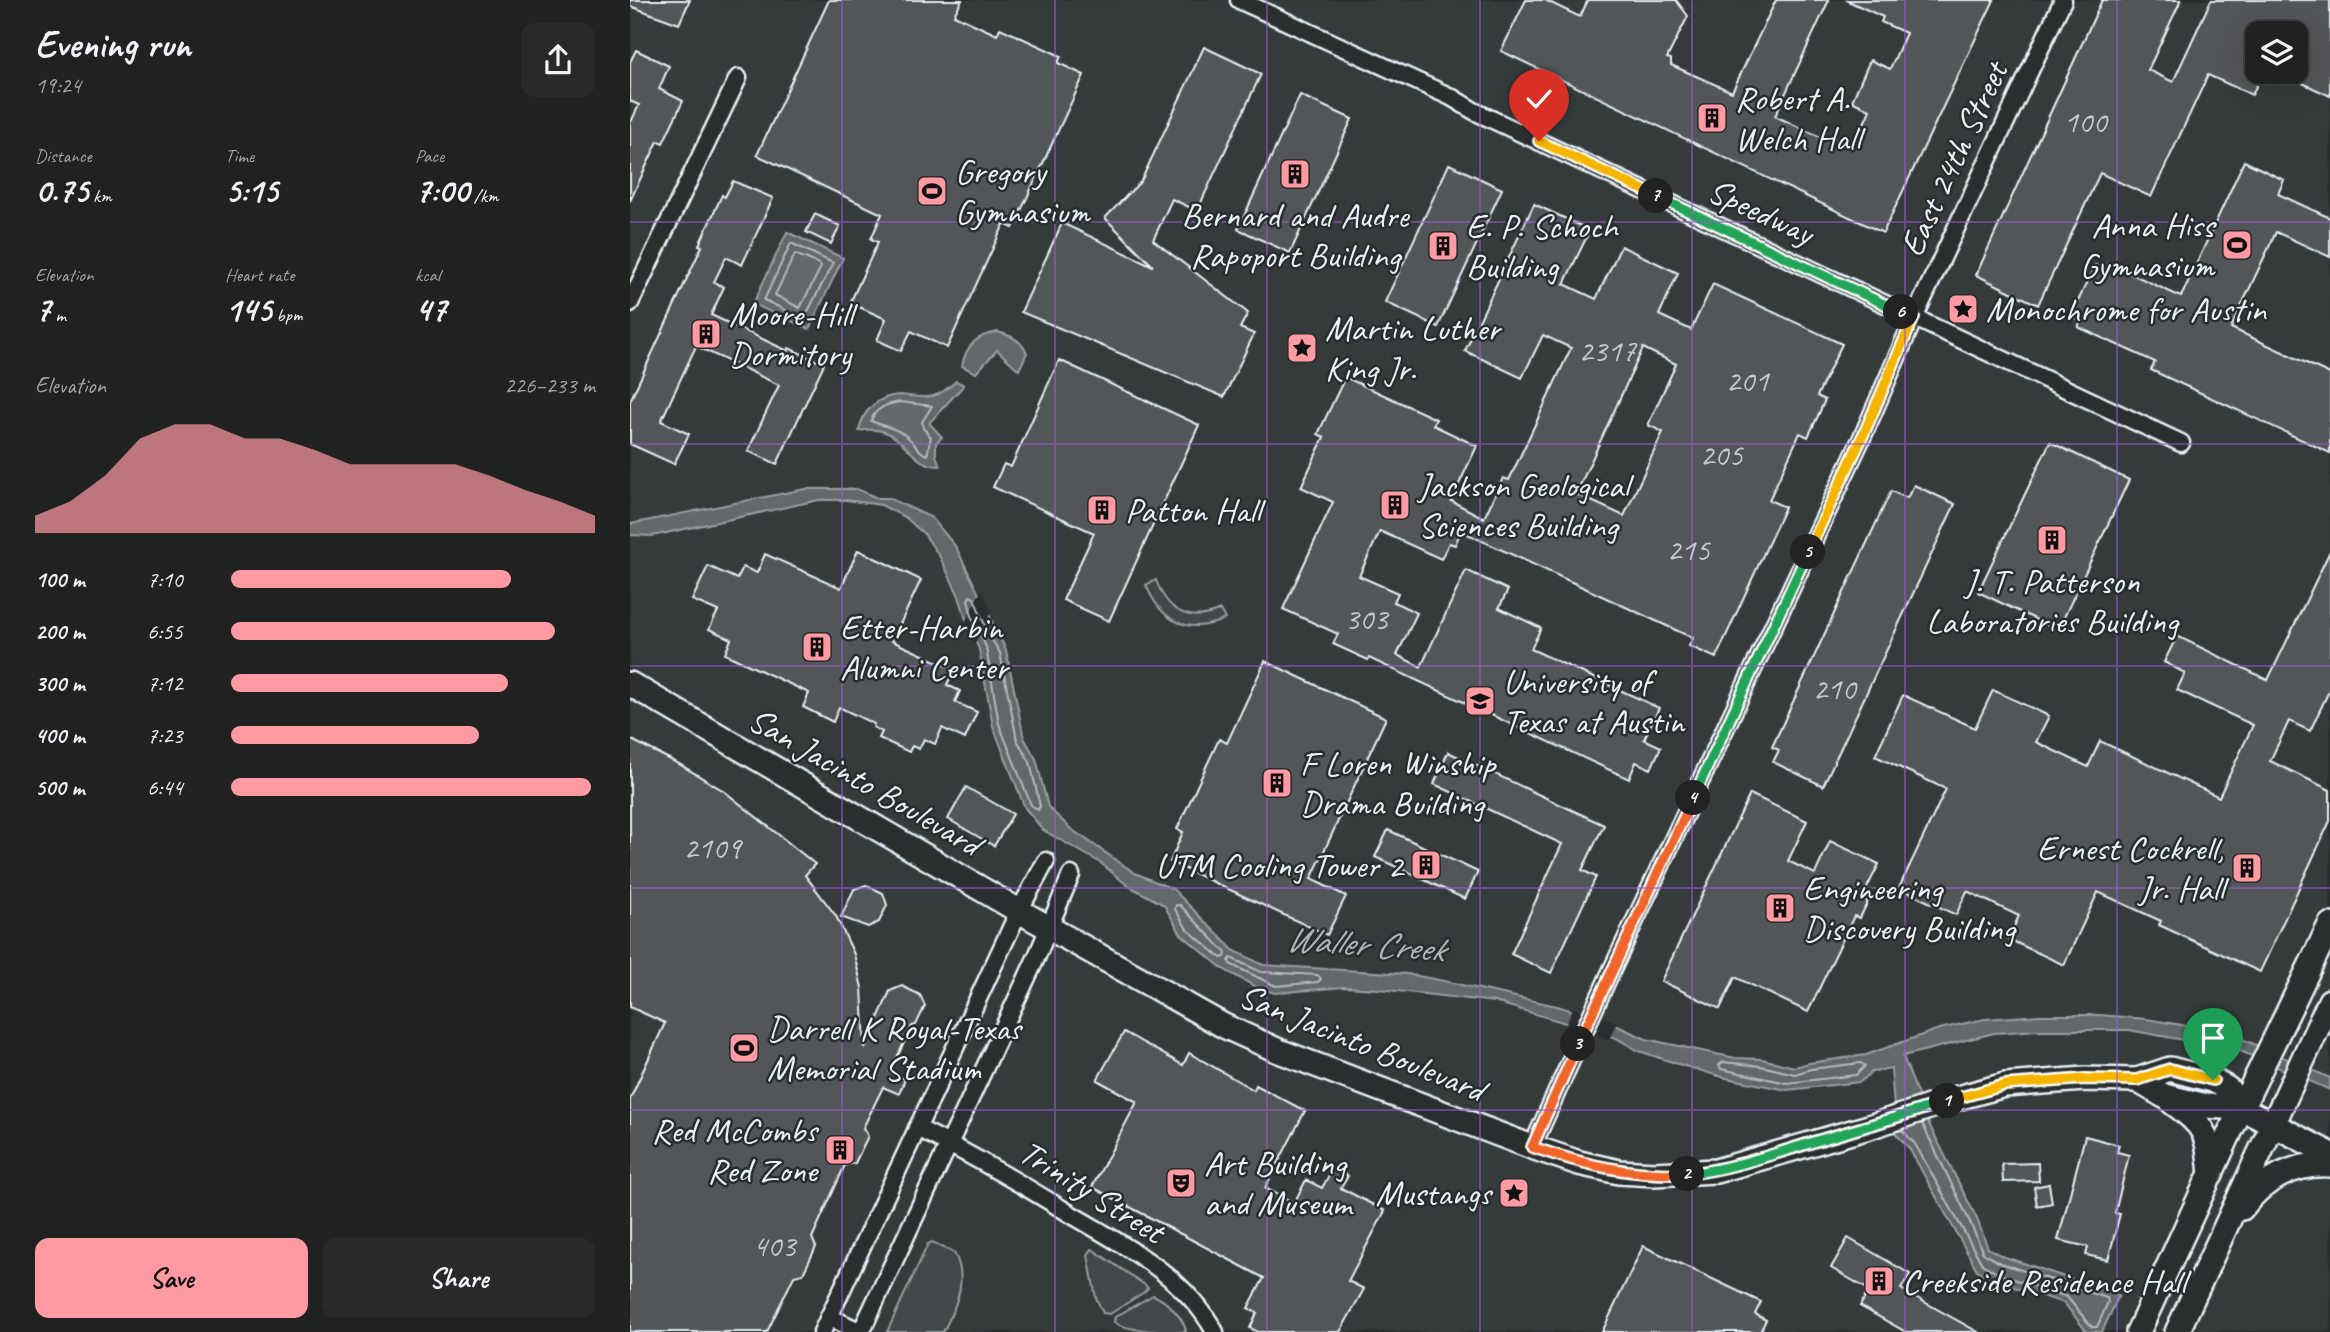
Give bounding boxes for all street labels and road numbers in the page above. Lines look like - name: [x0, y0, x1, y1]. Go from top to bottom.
- street label: East 24th Street: [1889, 52, 2019, 263]
- street label: Speedway: [1701, 168, 1823, 257]
- street label: San Jacinto Boulevard: [741, 697, 993, 869]
- street label: San Jacinto Boulevard: [1233, 973, 1496, 1114]
- street label: Trinity Street: [1011, 1129, 1175, 1255]

